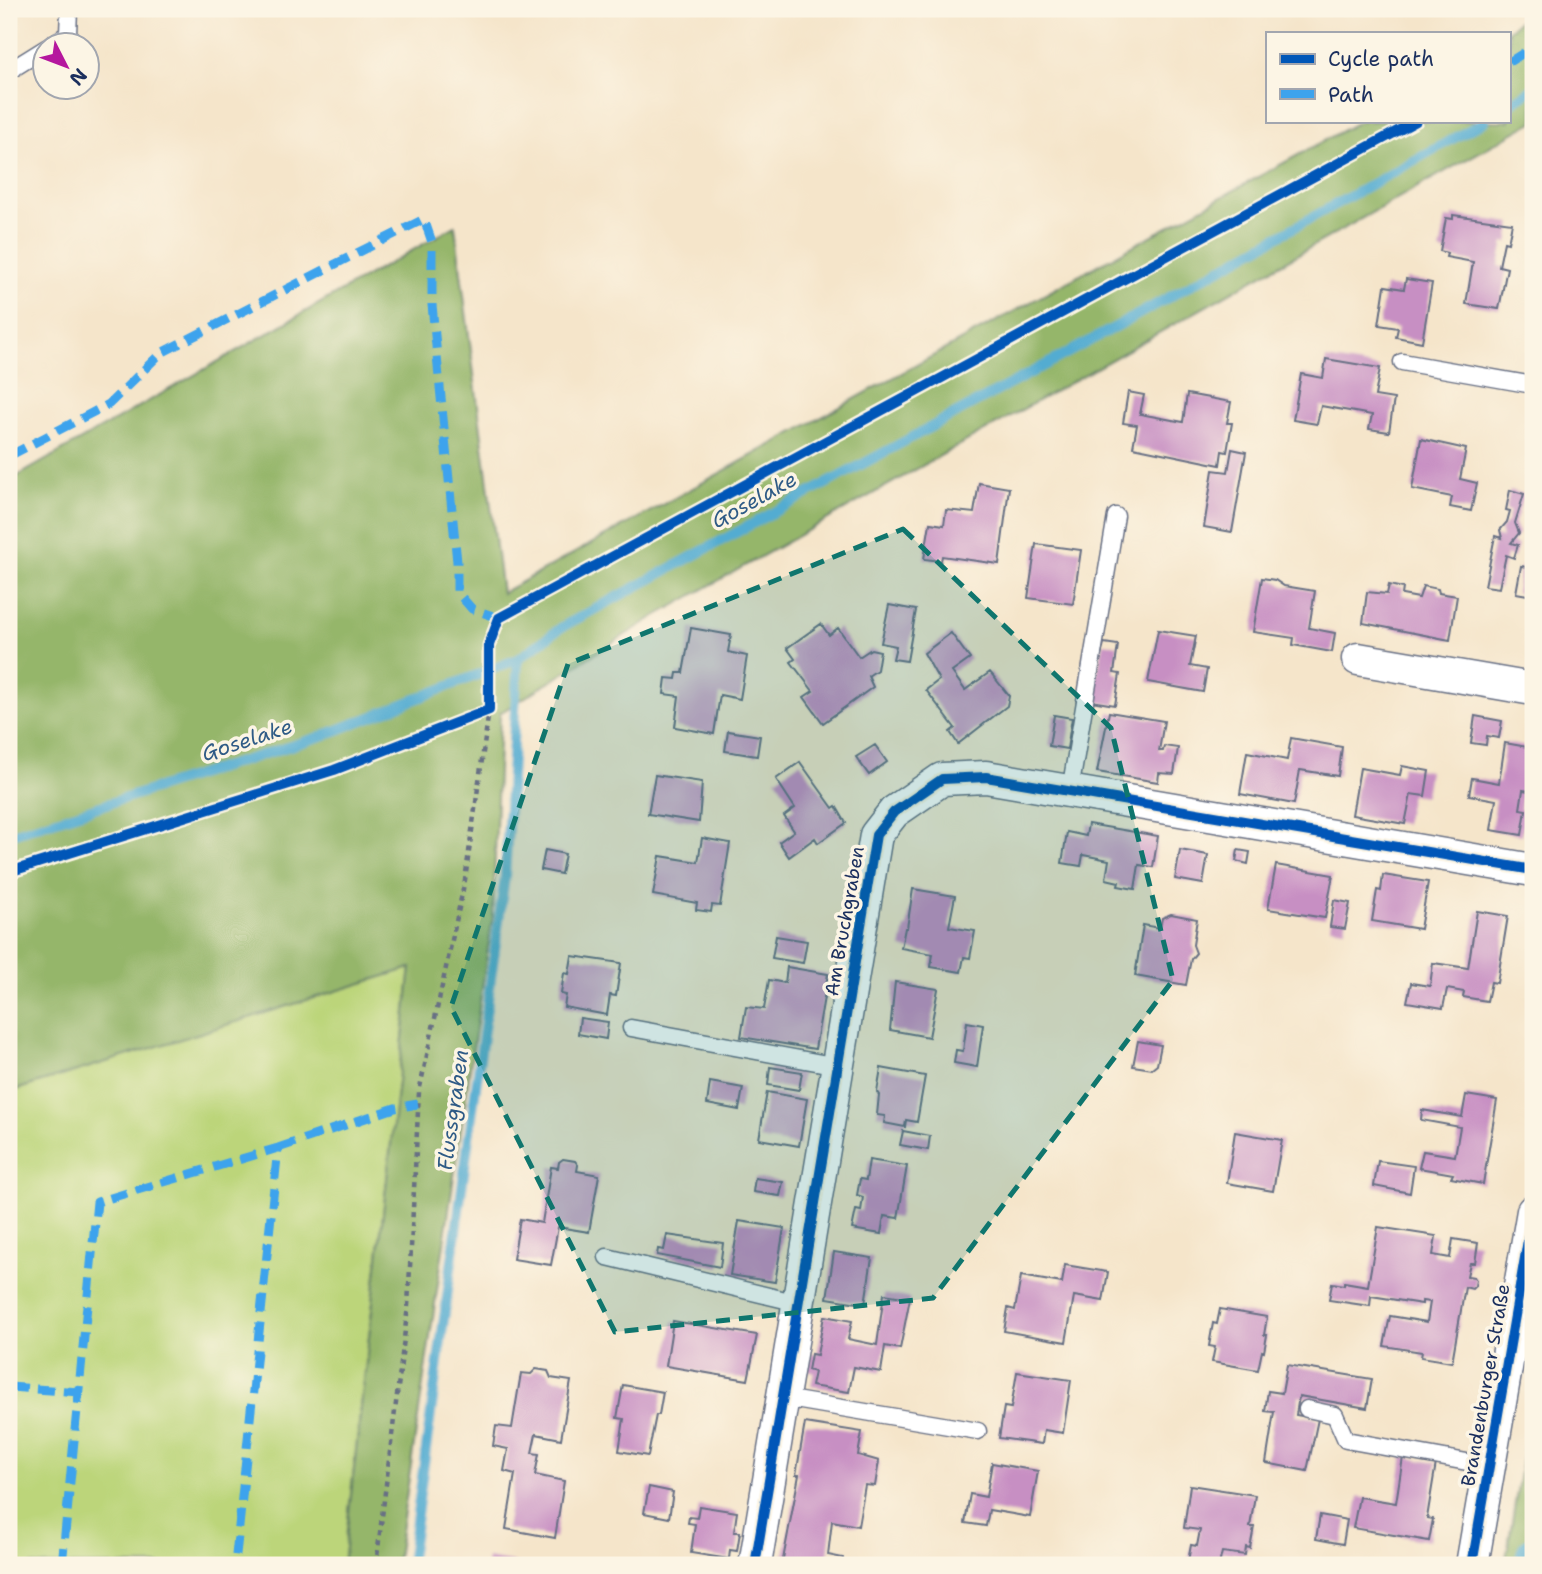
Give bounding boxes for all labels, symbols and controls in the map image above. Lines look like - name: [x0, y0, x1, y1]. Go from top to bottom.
- north arrow: [32, 32, 102, 102]
- legend: [1266, 32, 1510, 122]
- text: Cycle path: [1328, 45, 1434, 73]
- text: N: [64, 63, 93, 91]
- text: Path: [1328, 81, 1374, 109]
- water label: Goselake: [706, 465, 802, 535]
- water label: Goselake: [198, 712, 296, 768]
- street label: Am Bruchgraben: [819, 844, 870, 998]
- water label: Flussgraben: [431, 1048, 475, 1172]
- street label: Brandenburger Straße: [1455, 1282, 1516, 1488]

